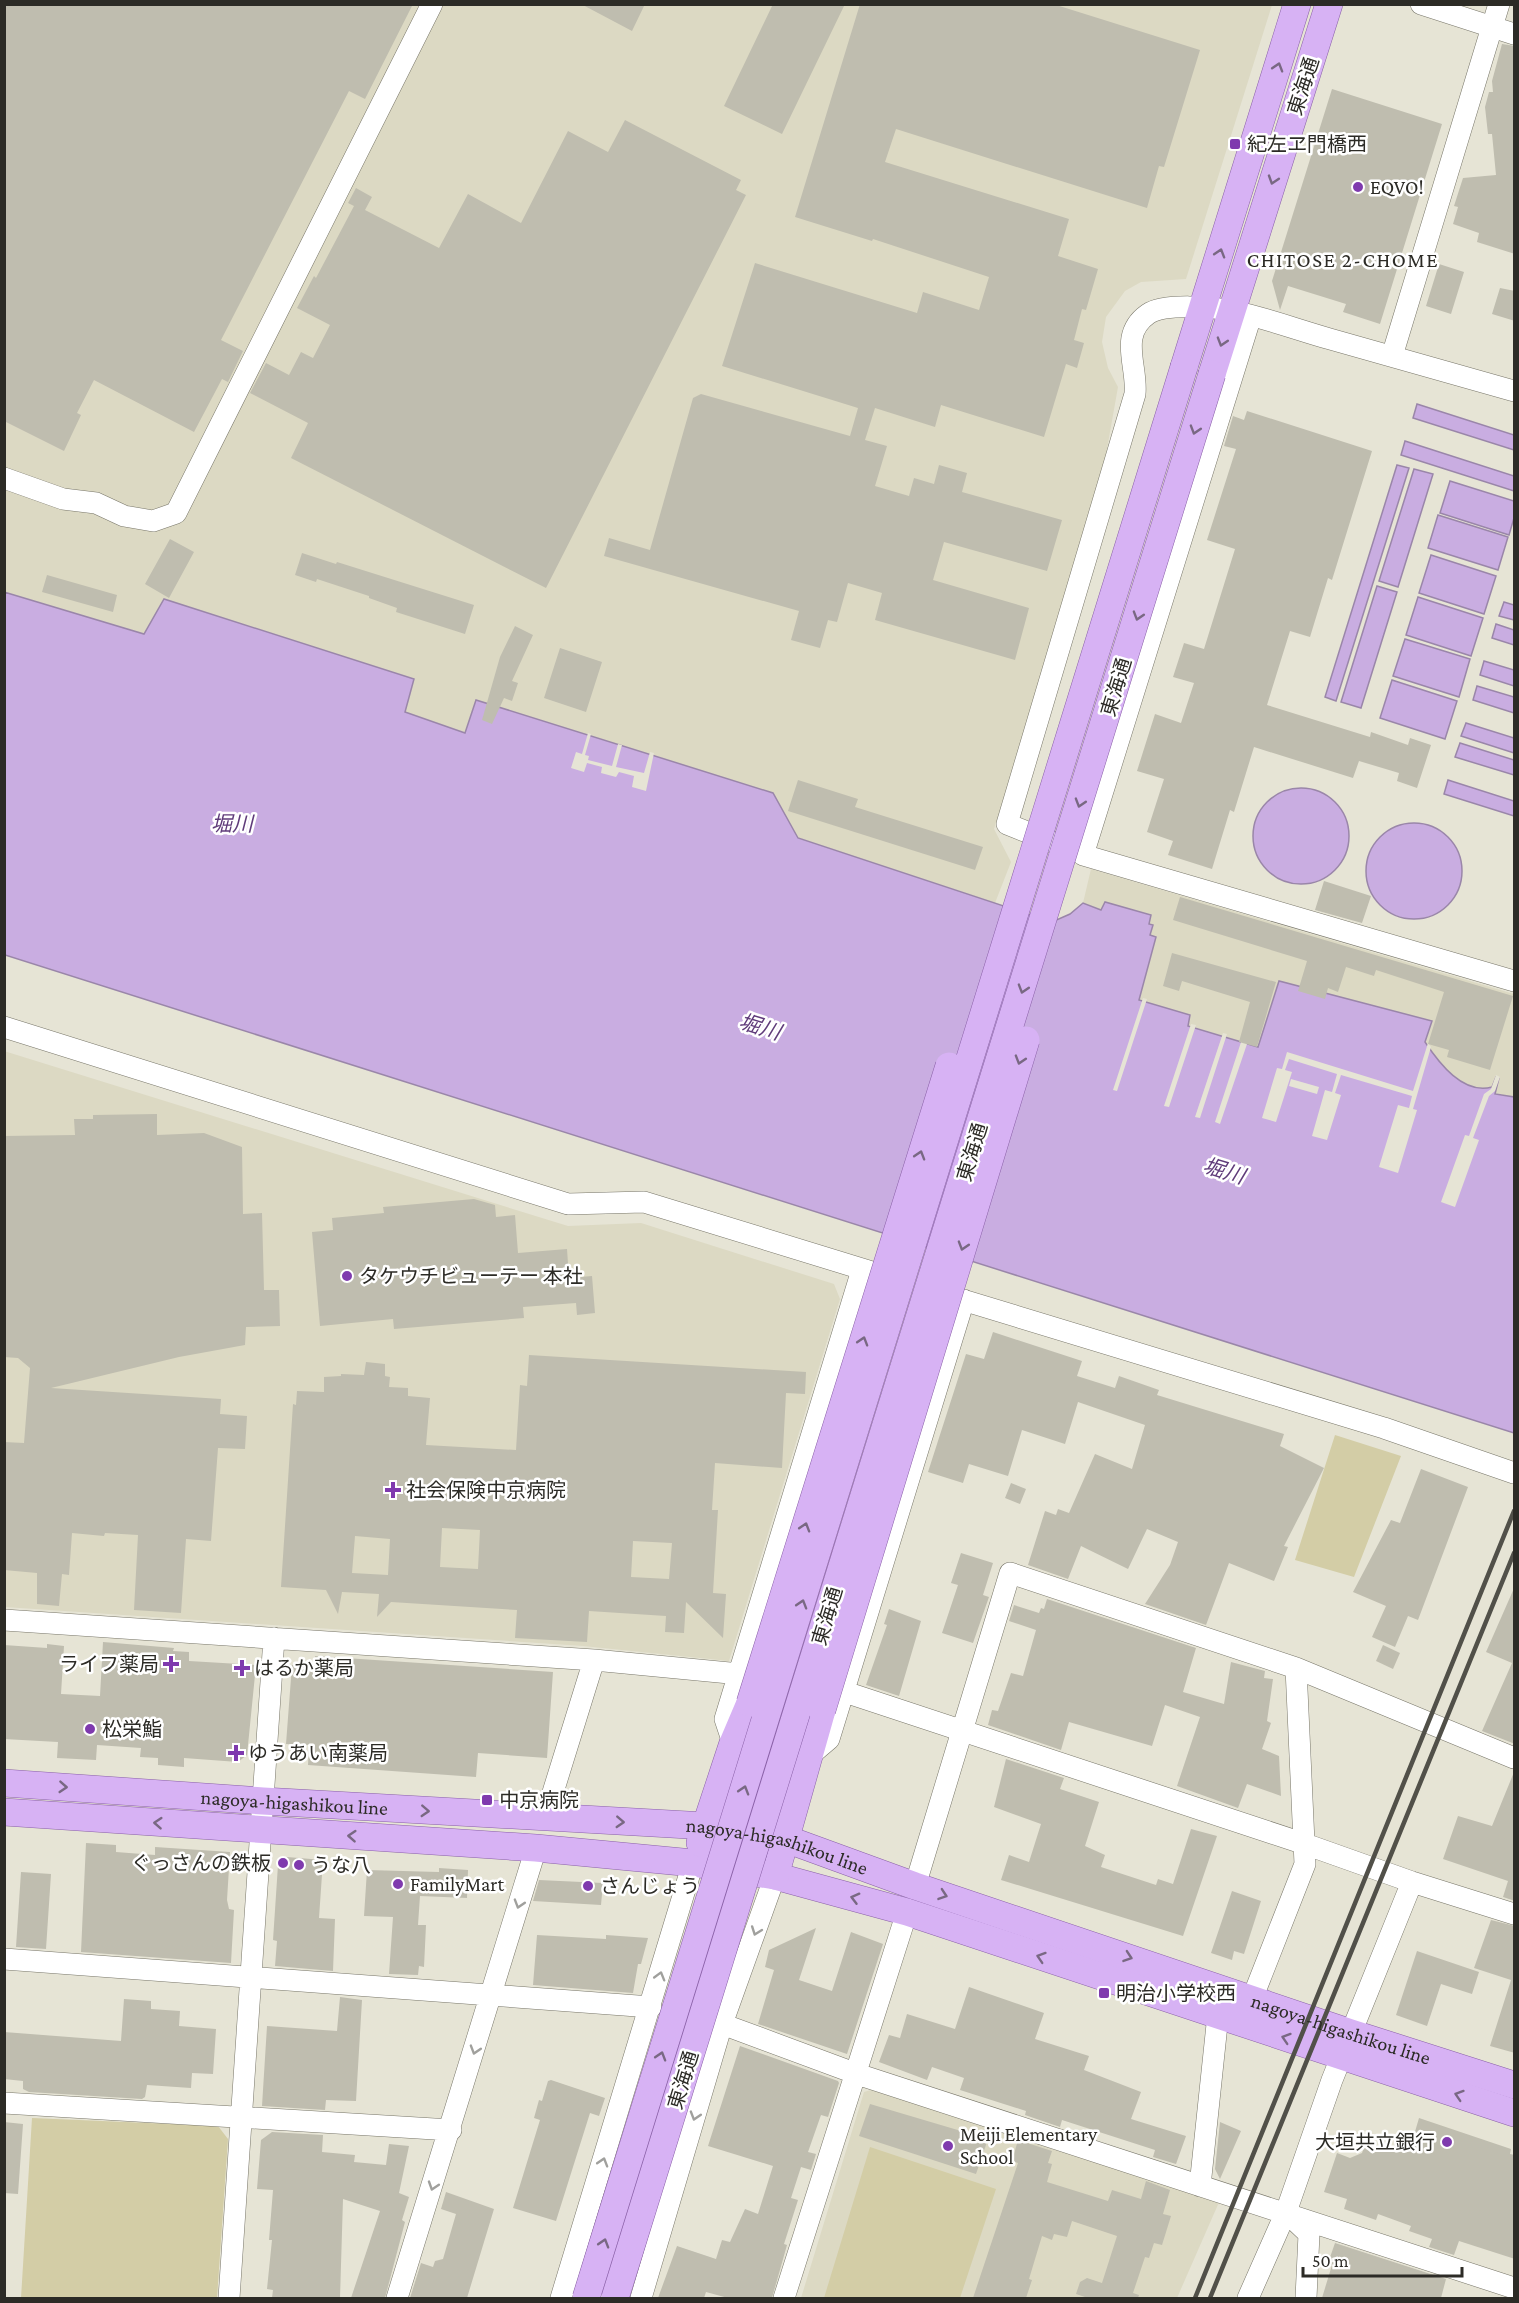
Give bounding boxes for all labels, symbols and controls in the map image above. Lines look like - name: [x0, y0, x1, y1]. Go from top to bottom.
- street label: 東海通: [1283, 54, 1323, 118]
- one-way arrow: [1271, 62, 1283, 73]
- place label: 紀左ヱ門橋西: [1247, 133, 1367, 155]
- marker: 紀左ヱ門橋西: [1228, 137, 1242, 151]
- one-way arrow: [1268, 174, 1280, 185]
- place label: EQVO!: [1370, 176, 1424, 198]
- marker: EQVO!: [1351, 180, 1365, 194]
- one-way arrow: [1213, 248, 1225, 259]
- district label: CHITOSE 2-CHOME: [1247, 248, 1439, 272]
- one-way arrow: [1217, 336, 1229, 347]
- one-way arrow: [1190, 424, 1202, 435]
- one-way arrow: [1132, 610, 1145, 621]
- street label: 東海通: [1097, 655, 1135, 719]
- one-way arrow: [1075, 797, 1087, 808]
- water label: 堀川: [211, 812, 255, 836]
- one-way arrow: [1017, 983, 1030, 994]
- water label: 堀川: [736, 1009, 786, 1045]
- one-way arrow: [1015, 1054, 1027, 1065]
- street label: 東海通: [953, 1120, 991, 1184]
- one-way arrow: [913, 1150, 926, 1161]
- water label: 堀川: [1200, 1153, 1250, 1189]
- one-way arrow: [958, 1240, 970, 1251]
- place label: タケウチビューテー 本社: [359, 1265, 583, 1287]
- marker: タケウチビューテー 本社: [340, 1269, 354, 1283]
- one-way arrow: [855, 1336, 868, 1347]
- place label: 社会保険中京病院: [406, 1479, 566, 1501]
- marker: 社会保険中京病院: [384, 1481, 402, 1499]
- one-way arrow: [798, 1522, 810, 1533]
- street label: 東海通: [808, 1584, 846, 1648]
- one-way arrow: [794, 1599, 807, 1610]
- place label: ライフ薬局: [59, 1653, 159, 1675]
- marker: ライフ薬局: [164, 1657, 178, 1671]
- place label: はるか薬局: [254, 1657, 354, 1679]
- marker: はるか薬局: [235, 1661, 249, 1675]
- place label: 松栄鮨: [102, 1718, 162, 1740]
- marker: 松栄鮨: [83, 1722, 97, 1736]
- place label: ゆうあい南薬局: [248, 1742, 388, 1764]
- marker: ゆうあい南薬局: [229, 1746, 243, 1760]
- one-way arrow: [58, 1780, 67, 1793]
- one-way arrow: [737, 1785, 749, 1796]
- street label: nagoya-higashikou line: [200, 1786, 389, 1819]
- place label: 中京病院: [499, 1789, 579, 1811]
- marker: 中京病院: [480, 1793, 494, 1807]
- one-way arrow: [421, 1804, 430, 1817]
- street label: nagoya-higashikou line: [685, 1814, 871, 1879]
- one-way arrow: [615, 1815, 624, 1828]
- one-way arrow: [153, 1817, 162, 1830]
- one-way arrow: [348, 1830, 357, 1843]
- place label: ぐっさんの鉄板: [131, 1852, 271, 1874]
- place label: うな八: [311, 1854, 371, 1876]
- marker: ぐっさんの鉄板: [276, 1856, 290, 1870]
- marker: うな八: [292, 1858, 306, 1872]
- place label: FamilyMart: [410, 1873, 504, 1896]
- place label: さんじょう: [600, 1875, 700, 1897]
- marker: FamilyMart: [391, 1877, 405, 1891]
- marker: さんじょう: [581, 1879, 595, 1893]
- one-way arrow: [937, 1888, 948, 1900]
- one-way arrow: [850, 1893, 861, 1905]
- one-way arrow: [514, 1898, 526, 1909]
- one-way arrow: [750, 1925, 763, 1936]
- one-way arrow: [1122, 1950, 1132, 1963]
- one-way arrow: [1036, 1952, 1047, 1964]
- one-way arrow: [653, 1971, 665, 1982]
- place label: 明治小学校西: [1116, 1982, 1236, 2004]
- marker: 明治小学校西: [1097, 1986, 1111, 2000]
- street label: nagoya-higashikou line: [1248, 1989, 1434, 2069]
- one-way arrow: [1281, 2033, 1292, 2045]
- one-way arrow: [470, 2044, 482, 2055]
- street label: 東海通: [664, 2048, 702, 2112]
- one-way arrow: [654, 2051, 666, 2062]
- one-way arrow: [1454, 2090, 1465, 2102]
- one-way arrow: [690, 2110, 702, 2121]
- place label: Meiji Elementary School: [960, 2123, 1098, 2168]
- place label: 大垣共立銀行: [1315, 2131, 1435, 2153]
- marker: 大垣共立銀行: [1440, 2135, 1454, 2149]
- marker: Meiji Elementary School: [941, 2139, 955, 2153]
- one-way arrow: [596, 2157, 608, 2168]
- one-way arrow: [428, 2180, 440, 2191]
- one-way arrow: [596, 2238, 609, 2249]
- scale bar: [1303, 2240, 1462, 2278]
- text: 50 m: [1312, 2251, 1349, 2271]

